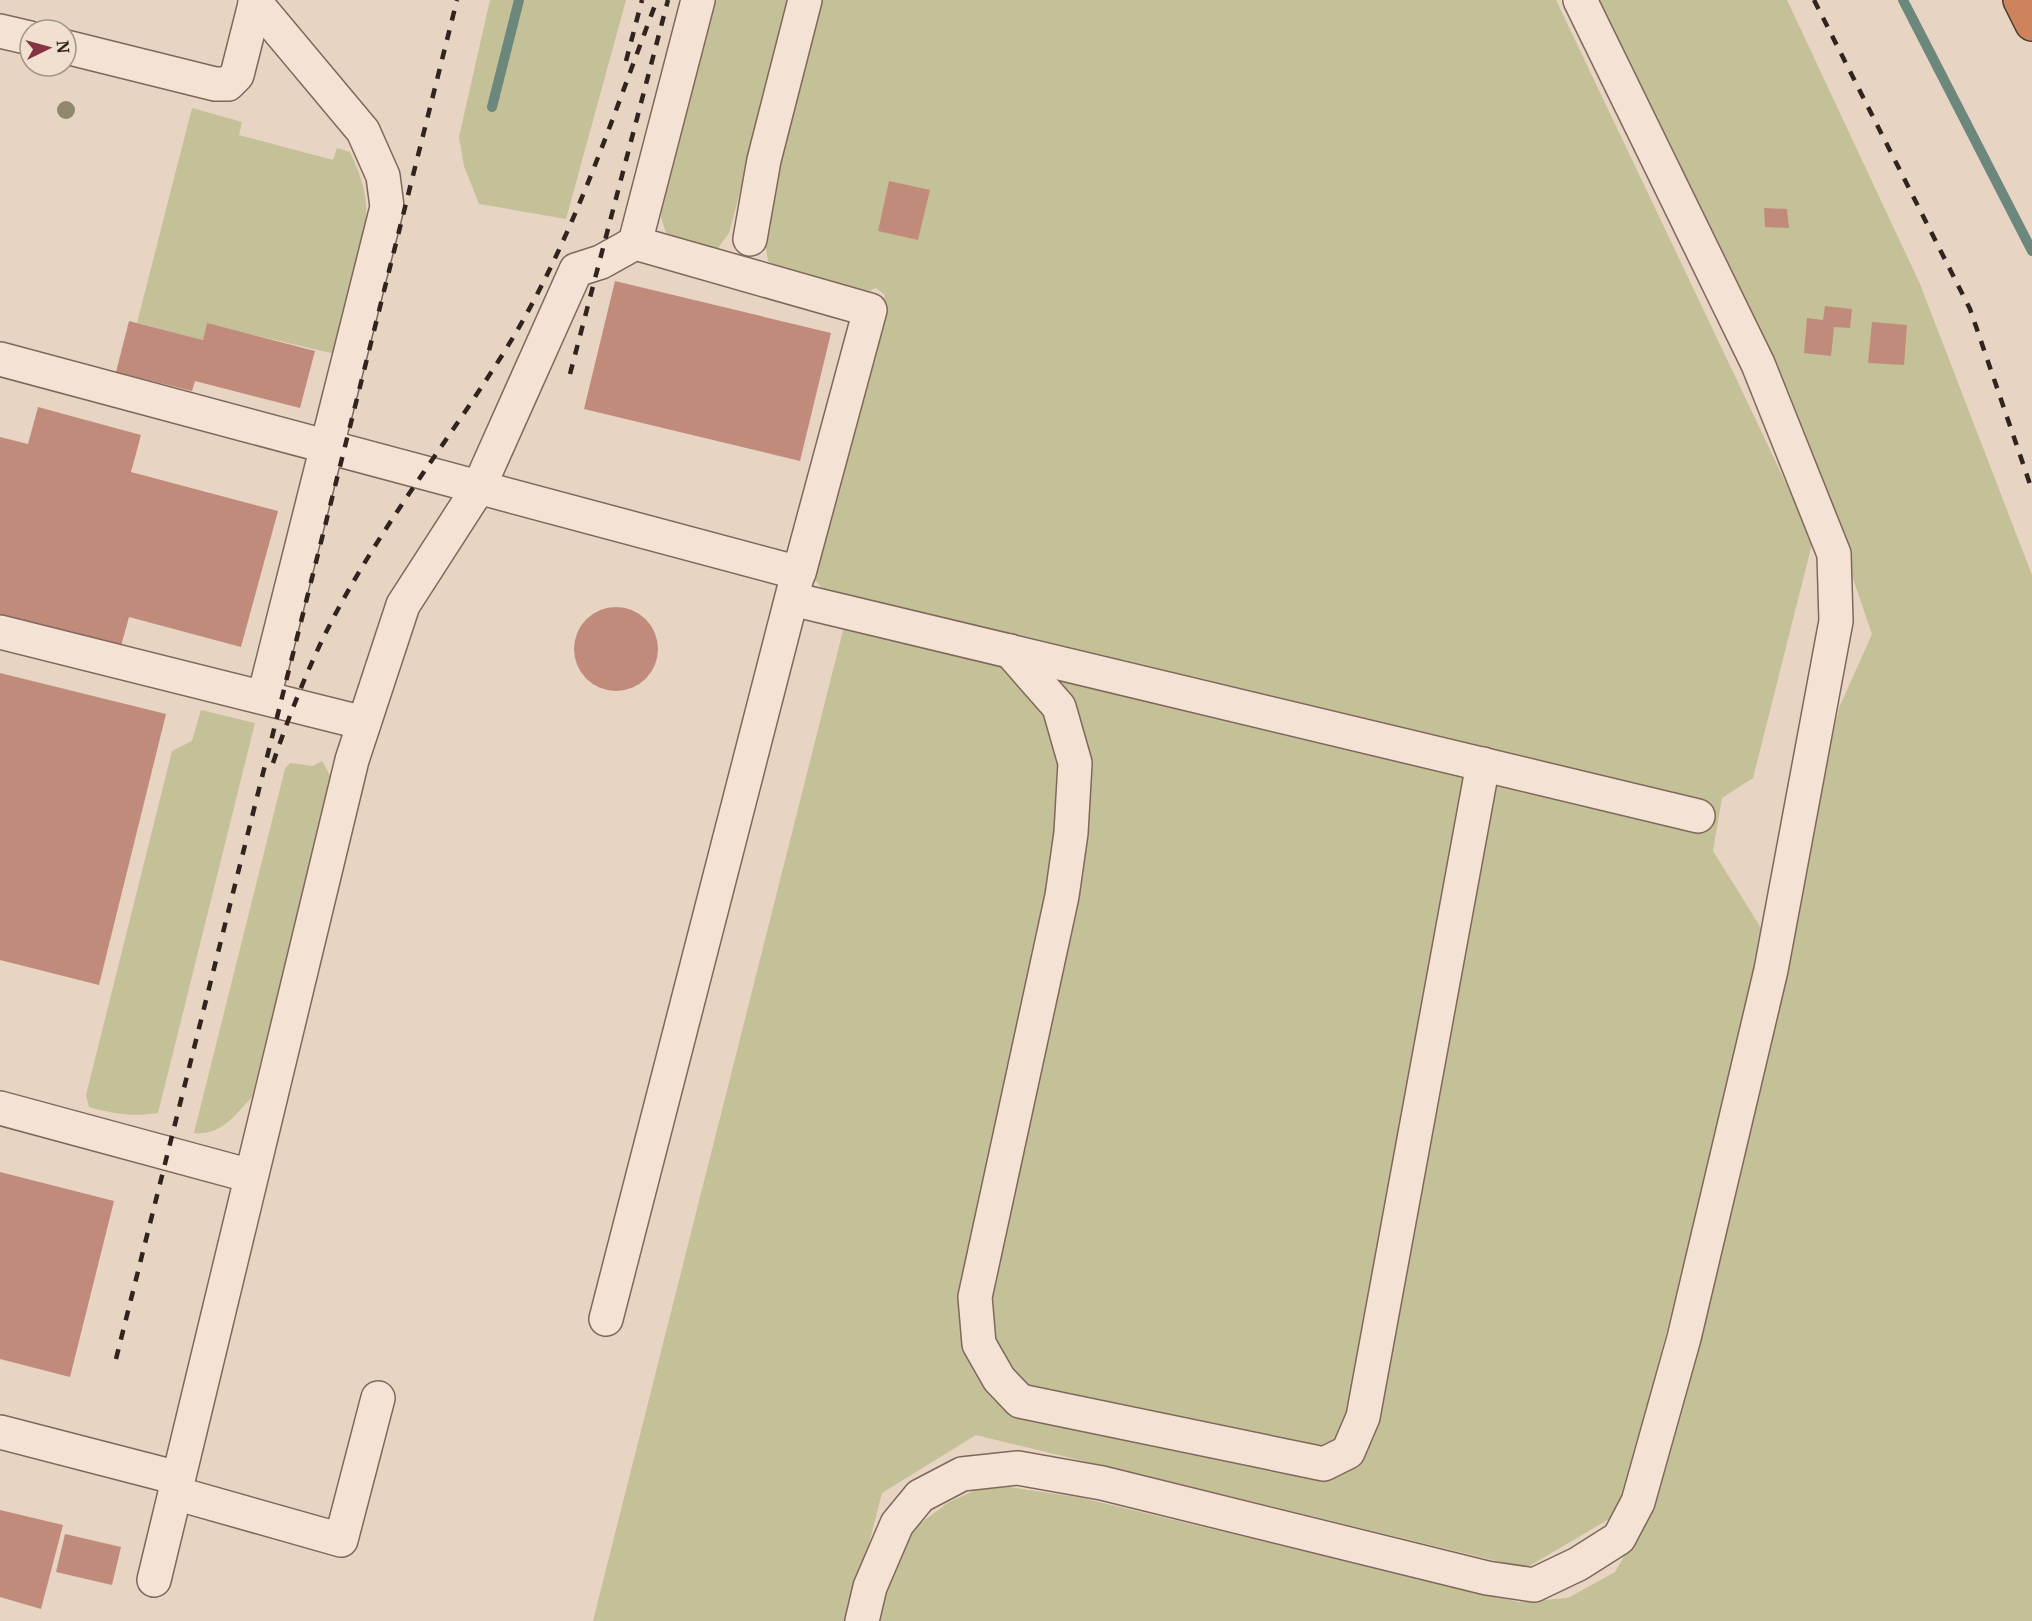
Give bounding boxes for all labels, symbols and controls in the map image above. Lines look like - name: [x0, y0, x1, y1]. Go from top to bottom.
- north arrow: [18, 18, 78, 78]
- text: N: [52, 40, 73, 54]

